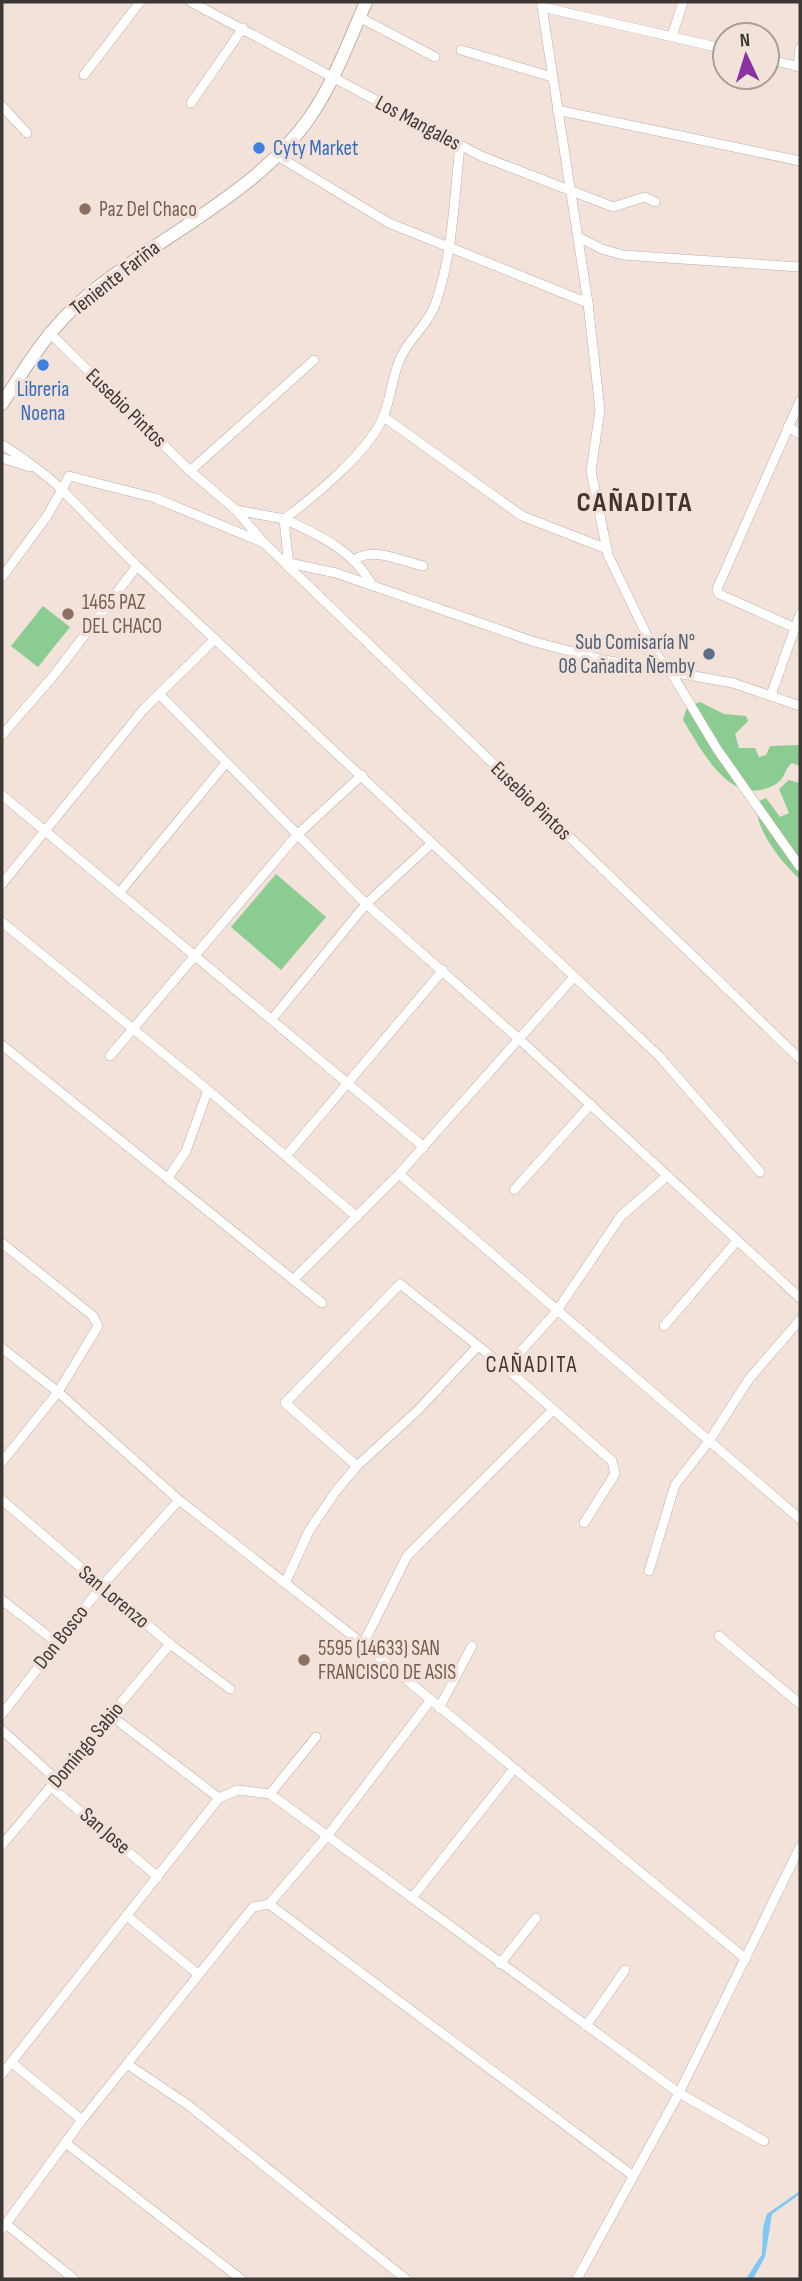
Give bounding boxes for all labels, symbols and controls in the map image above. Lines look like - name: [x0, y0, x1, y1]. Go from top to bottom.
- north arrow: [711, 21, 781, 91]
- text: N: [739, 29, 751, 52]
- street label: Los Mangales: [371, 90, 465, 156]
- place label: Cyty Market: [273, 136, 358, 161]
- marker: Cyty Market: [251, 140, 267, 156]
- place label: Paz Del Chaco: [99, 197, 197, 222]
- marker: Paz Del Chaco: [77, 201, 93, 217]
- street label: Teniente Fariña: [65, 235, 165, 321]
- marker: Libreria Noena: [35, 357, 51, 373]
- street label: Eusebio Pintos: [80, 363, 172, 453]
- place label: Libreria Noena: [17, 377, 69, 426]
- district label: CAÑADITA: [577, 486, 693, 519]
- place label: 1465 PAZ DEL CHACO: [82, 590, 162, 639]
- marker: 1465 PAZ DEL CHACO: [60, 606, 76, 622]
- place label: Sub Comisaría N° 08 Cañadita Ñemby: [558, 630, 695, 679]
- marker: Sub Comisaría N° 08 Cañadita Ñemby: [701, 646, 717, 662]
- street label: Eusebio Pintos: [485, 756, 577, 846]
- district label: CAÑADITA: [486, 1351, 578, 1379]
- street label: San Lorenzo: [74, 1560, 154, 1634]
- street label: Don Bosco: [28, 1600, 94, 1674]
- place label: 5595 (14633) SAN FRANCISCO DE ASIS: [318, 1636, 456, 1685]
- marker: 5595 (14633) SAN FRANCISCO DE ASIS: [296, 1652, 312, 1668]
- street label: Domingo Sabio: [43, 1697, 129, 1793]
- street label: San Jose: [75, 1802, 135, 1860]

